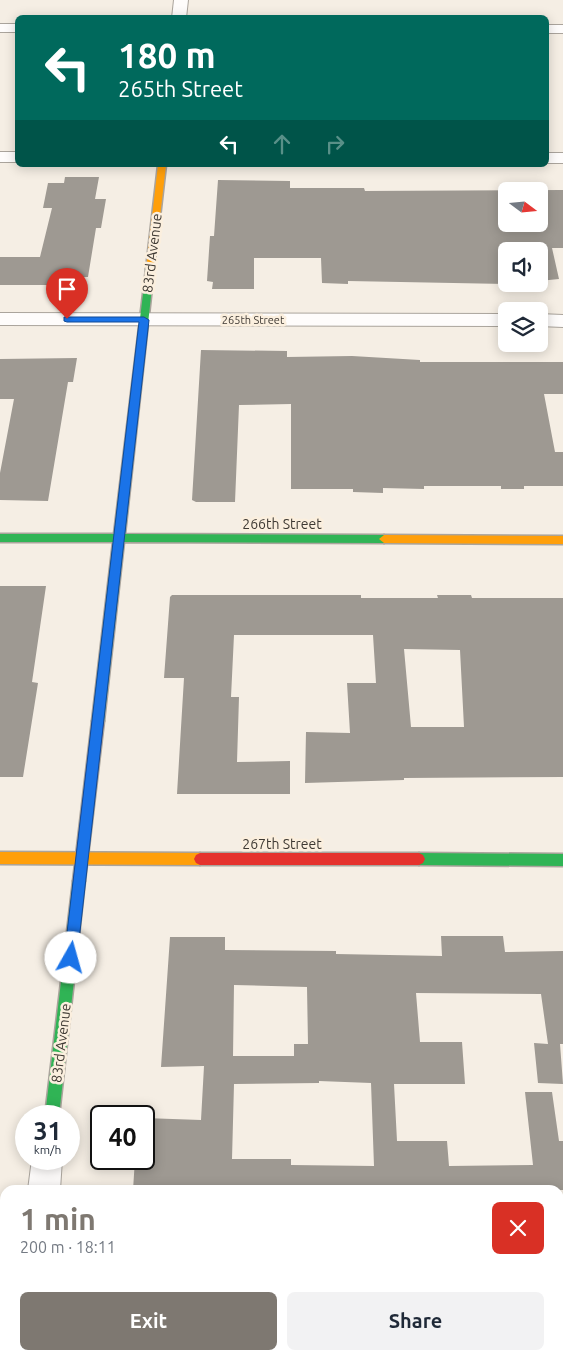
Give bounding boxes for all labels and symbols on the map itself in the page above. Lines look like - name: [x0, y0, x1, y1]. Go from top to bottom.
- north arrow: [498, 182, 548, 232]
- street label: 83rd Avenue: [139, 212, 165, 294]
- pin: [46, 268, 88, 319]
- street label: 265th Street: [222, 314, 285, 326]
- street label: 266th Street: [242, 516, 322, 532]
- street label: 267th Street: [242, 836, 322, 852]
- position arrow: [44, 931, 96, 983]
- street label: 83rd Avenue: [48, 1002, 74, 1084]
- speed limit sign: 40: [90, 1105, 155, 1170]

